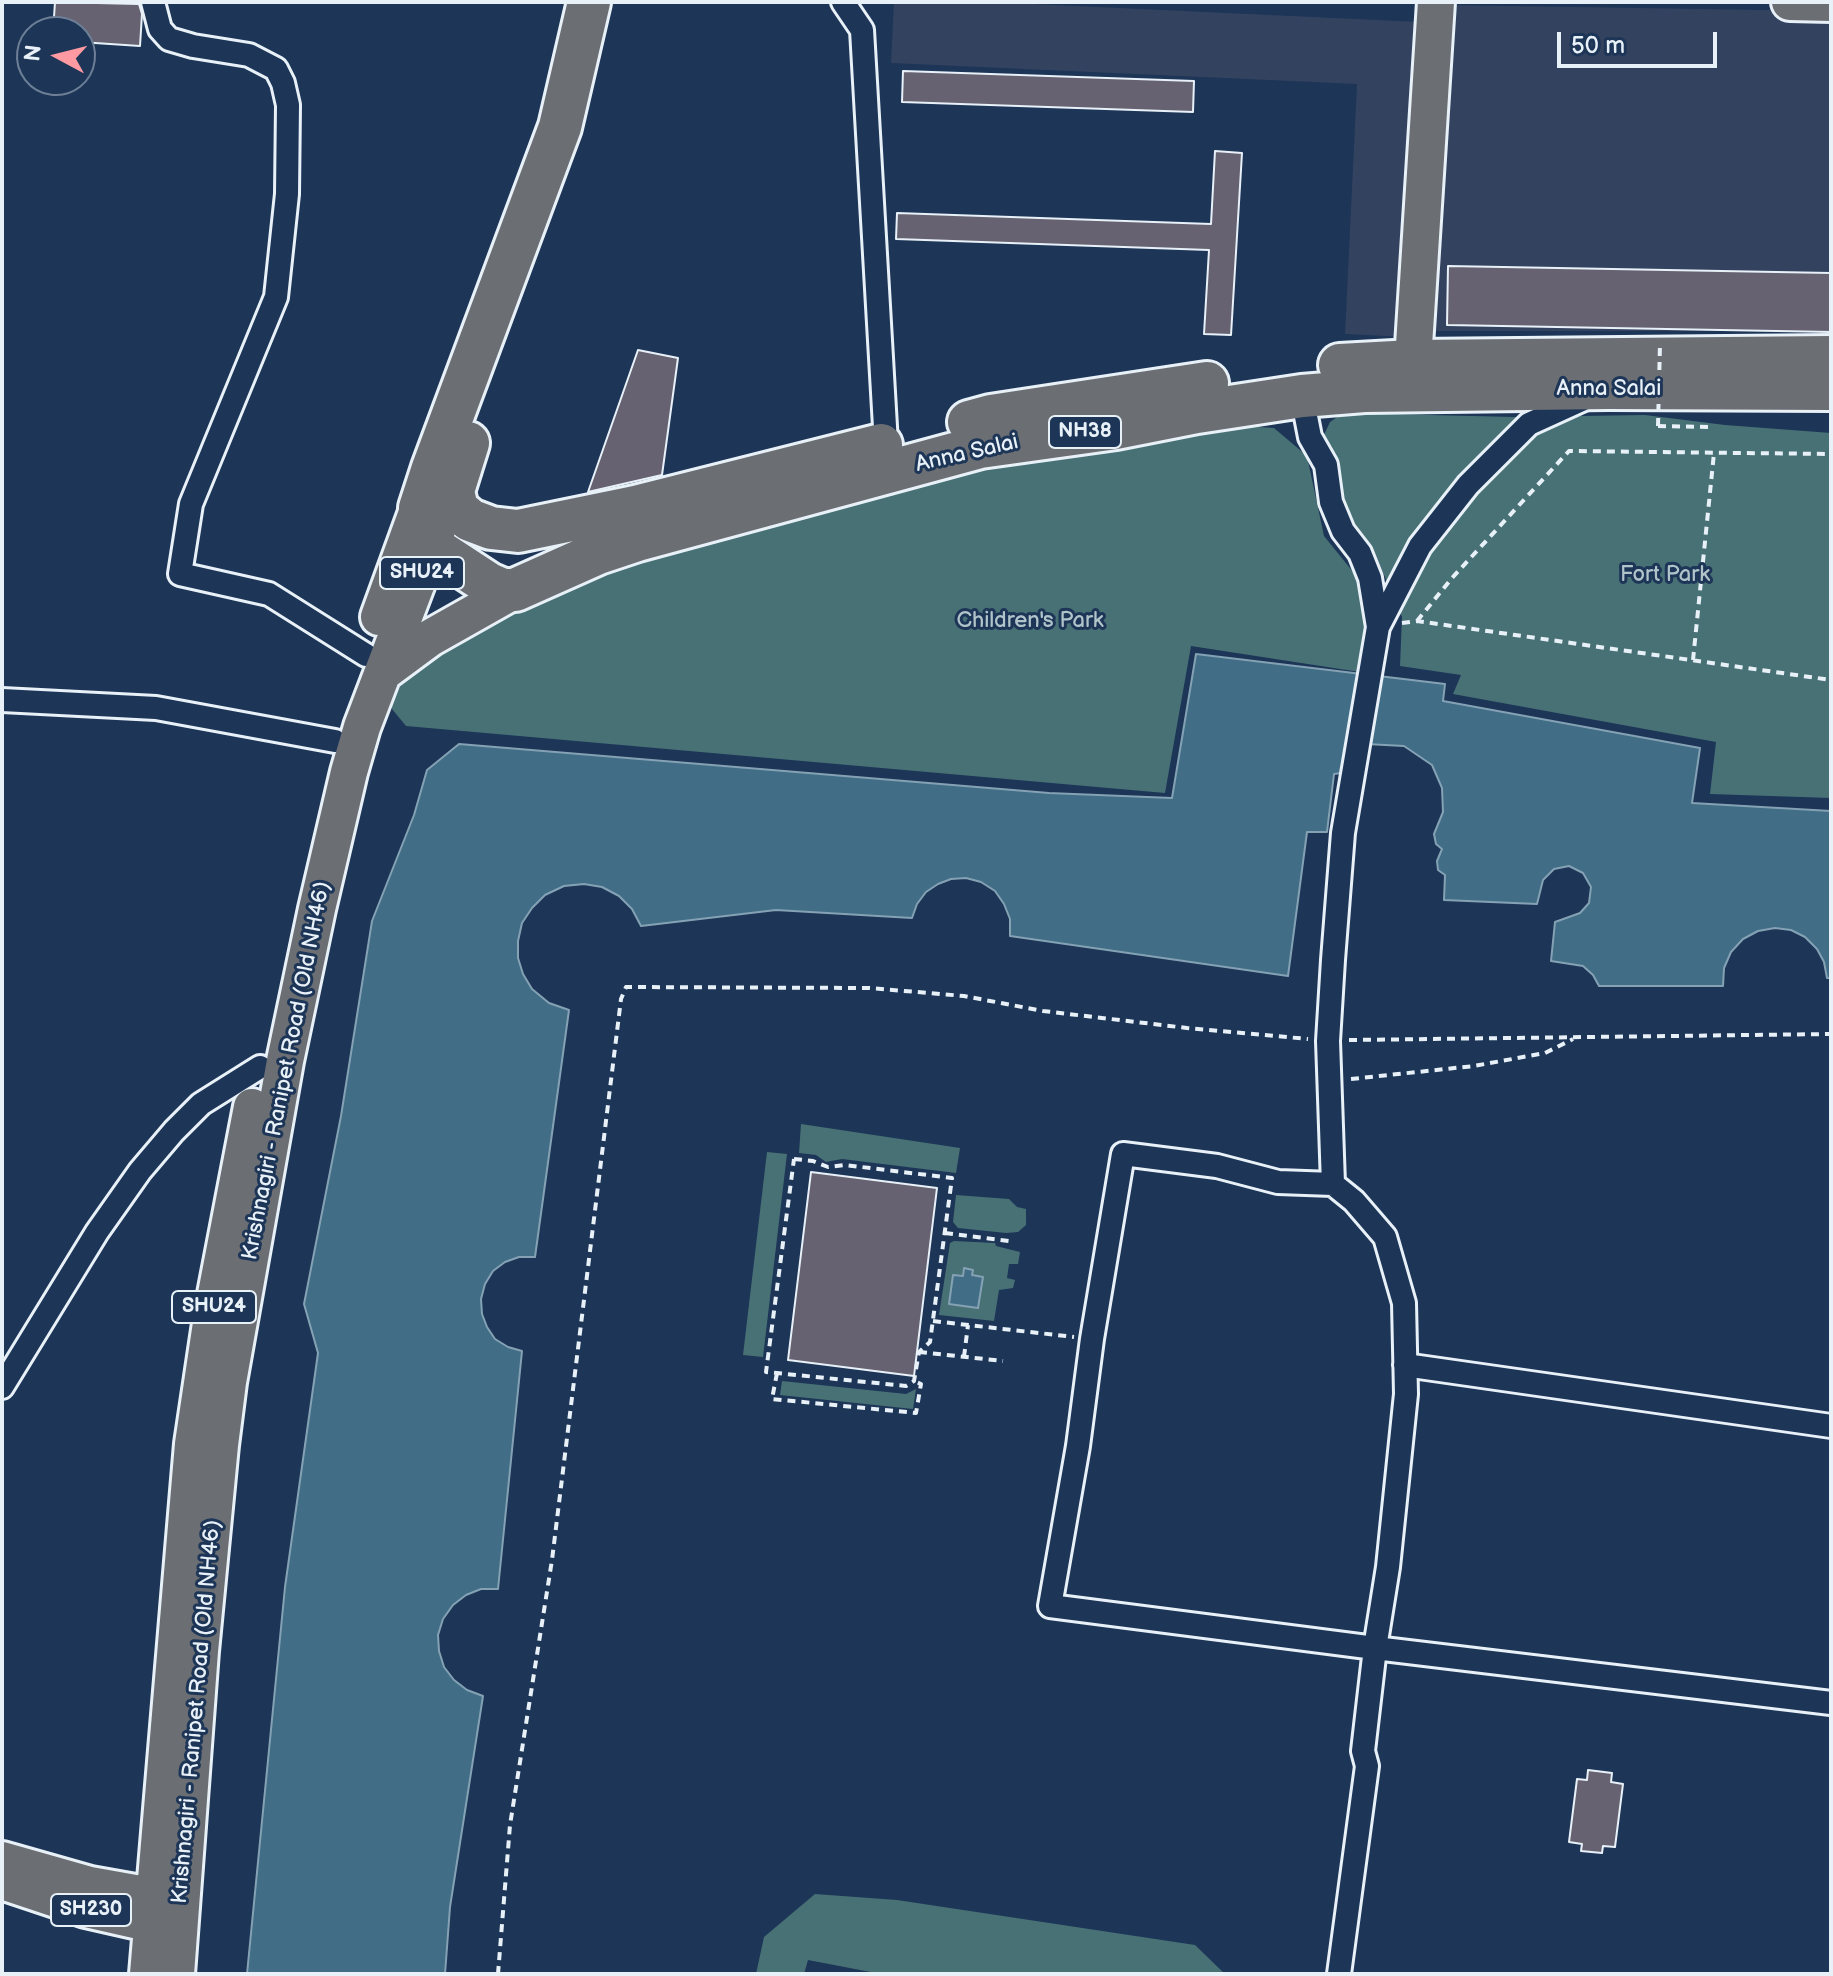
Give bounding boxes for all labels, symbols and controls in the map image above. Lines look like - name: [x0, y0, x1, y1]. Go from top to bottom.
- north arrow: [16, 16, 96, 96]
- scale bar: [1561, 16, 1721, 66]
- text: 50 m: [1571, 31, 1625, 60]
- text: N: [19, 43, 48, 63]
- street label: Anna Salai: [1557, 376, 1661, 402]
- road number: NH38: [1049, 416, 1121, 448]
- street label: Anna Salai: [913, 429, 1021, 479]
- road number: SHU24: [380, 557, 464, 589]
- park label: Fort Park: [1620, 562, 1710, 588]
- park label: Children's Park: [956, 608, 1104, 634]
- street label: Krishnagiri - Ranipet Road (Old NH46): [237, 880, 337, 1262]
- road number: SHU24: [172, 1291, 256, 1323]
- street label: Krishnagiri - Ranipet Road (Old NH46): [167, 1519, 227, 1905]
- road number: SH230: [51, 1894, 131, 1926]

